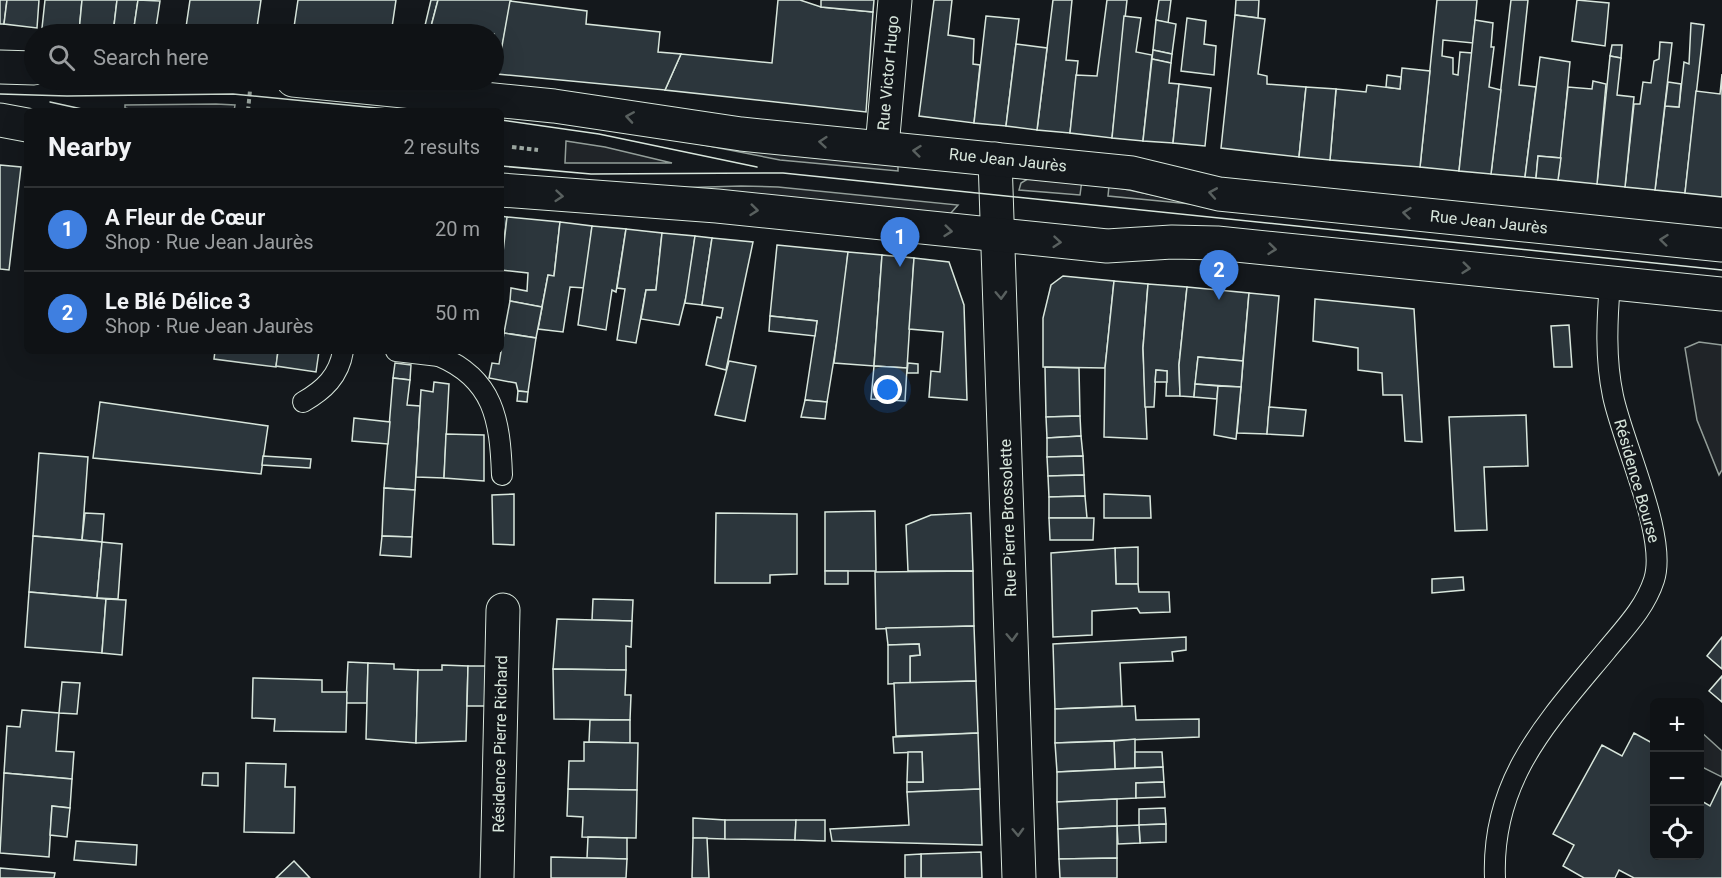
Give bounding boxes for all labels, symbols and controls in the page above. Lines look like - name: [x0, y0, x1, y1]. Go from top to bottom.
- street label: Rue Victor Hugo: [874, 15, 902, 131]
- search box: [24, 24, 504, 90]
- icon: search: [45, 41, 78, 74]
- text: Search here: [93, 45, 209, 70]
- one-way arrow: [625, 111, 635, 123]
- text: Nearby: [48, 132, 131, 162]
- text: 2 results: [404, 135, 480, 159]
- one-way arrow: [819, 136, 828, 149]
- street label: Rue Jean Jaurès: [948, 144, 1068, 176]
- one-way arrow: [912, 145, 922, 158]
- one-way arrow: [1209, 187, 1219, 200]
- one-way arrow: [555, 189, 564, 202]
- one-way arrow: [749, 203, 758, 216]
- text: A Fleur de Cœur: [105, 205, 265, 230]
- street label: Rue Jean Jaurès: [1429, 206, 1549, 238]
- one-way arrow: [1403, 208, 1412, 220]
- text: 1: [62, 217, 73, 241]
- text: 20 m: [435, 217, 480, 241]
- pin: 1: [880, 218, 920, 267]
- one-way arrow: [943, 224, 952, 237]
- text: Shop · Rue Jean Jaurès: [105, 230, 314, 254]
- one-way arrow: [1659, 234, 1668, 246]
- one-way arrow: [1052, 235, 1061, 248]
- one-way arrow: [1268, 242, 1277, 255]
- pin: 2: [1200, 250, 1238, 300]
- one-way arrow: [1462, 261, 1471, 274]
- text: Le Blé Délice 3: [105, 289, 251, 314]
- one-way arrow: [995, 290, 1007, 299]
- text: 2: [62, 301, 73, 325]
- text: 50 m: [435, 301, 480, 325]
- text: Shop · Rue Jean Jaurès: [105, 314, 314, 338]
- your location: [873, 375, 902, 404]
- street label: Résidence Bourse: [1610, 417, 1664, 545]
- street label: Rue Pierre Brossolette: [996, 439, 1020, 597]
- one-way arrow: [1005, 632, 1018, 641]
- street label: Résidence Pierre Richard: [489, 655, 511, 833]
- map controls: [1650, 698, 1704, 860]
- button: +: [1650, 698, 1704, 752]
- button: −: [1650, 752, 1704, 806]
- button: locate: [1650, 806, 1704, 860]
- one-way arrow: [1011, 827, 1024, 836]

